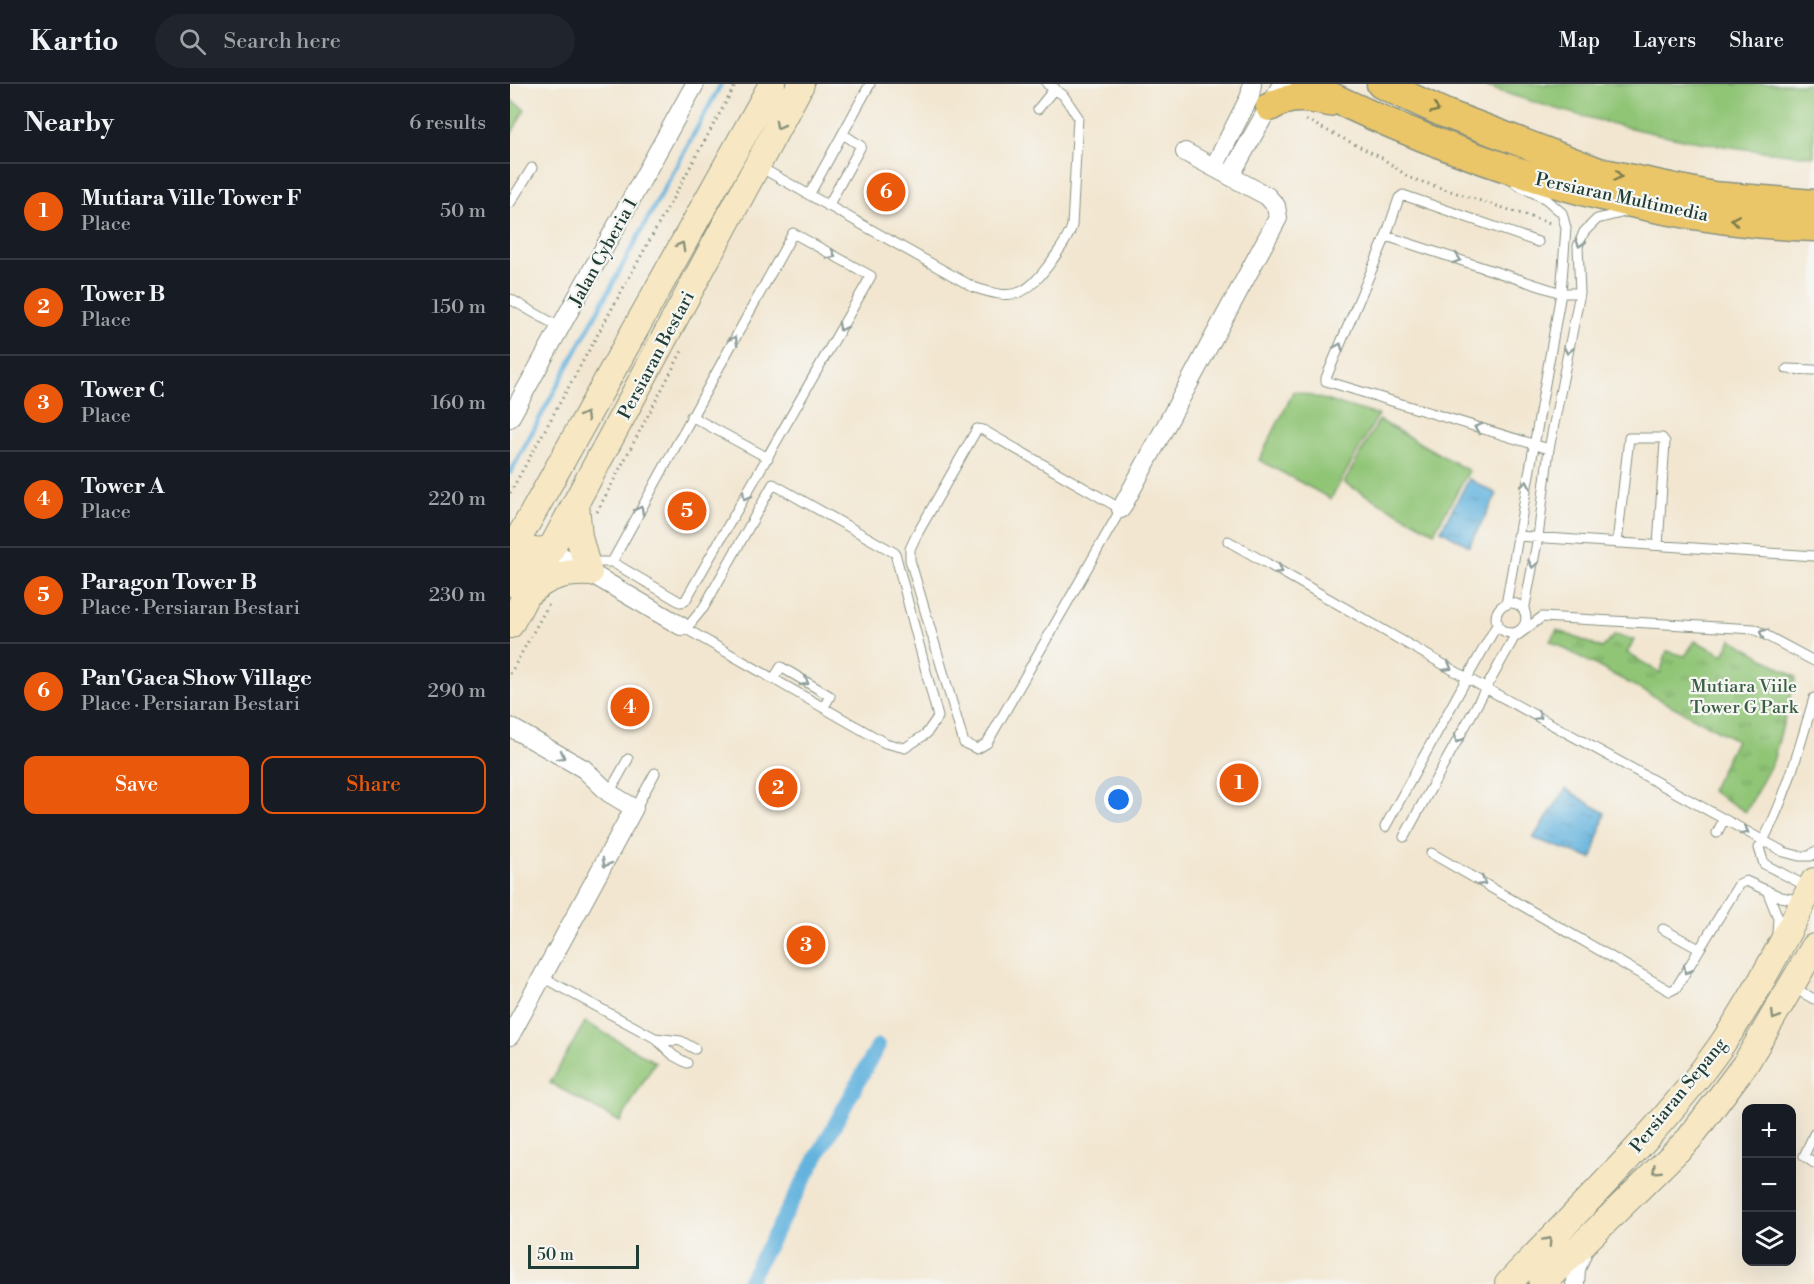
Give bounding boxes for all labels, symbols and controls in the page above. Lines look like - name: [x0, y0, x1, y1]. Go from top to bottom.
- search box: [155, 14, 575, 68]
- text: Kartio: [30, 24, 119, 59]
- icon: search: [176, 25, 209, 58]
- text: Search here: [224, 28, 341, 55]
- text: Map: [1559, 28, 1600, 54]
- text: Layers: [1633, 28, 1696, 54]
- text: Share: [1729, 28, 1784, 54]
- one-way arrow: [1429, 102, 1440, 114]
- text: Nearby: [24, 107, 114, 139]
- text: 6 results: [409, 111, 486, 136]
- one-way arrow: [775, 119, 787, 130]
- street label: Persiaran Multimedia: [1533, 168, 1711, 227]
- one-way arrow: [1613, 169, 1623, 182]
- pin: 6: [866, 170, 905, 214]
- text: Mutiara Ville Tower F: [81, 185, 302, 212]
- street label: Jalan Cyberia 1: [564, 194, 643, 311]
- text: 1: [39, 199, 48, 224]
- text: 50 m: [440, 199, 486, 224]
- text: Place: [81, 212, 131, 237]
- one-way arrow: [1730, 214, 1740, 226]
- one-way arrow: [1575, 237, 1587, 248]
- one-way arrow: [673, 242, 685, 252]
- one-way arrow: [826, 248, 836, 259]
- one-way arrow: [1451, 252, 1462, 265]
- text: Tower B: [81, 281, 165, 308]
- street label: Persiaran Bestari: [613, 287, 700, 423]
- text: 2: [37, 295, 50, 320]
- text: 150 m: [431, 295, 486, 320]
- text: Place: [81, 308, 131, 333]
- one-way arrow: [838, 321, 849, 331]
- one-way arrow: [727, 335, 738, 346]
- one-way arrow: [1332, 342, 1344, 353]
- one-way arrow: [1562, 345, 1575, 355]
- text: Tower C: [81, 377, 164, 404]
- text: 3: [37, 391, 50, 416]
- text: 160 m: [431, 391, 486, 416]
- text: Place: [81, 404, 131, 429]
- one-way arrow: [578, 412, 589, 422]
- one-way arrow: [1473, 423, 1484, 435]
- text: Tower A: [81, 473, 165, 500]
- one-way arrow: [1519, 480, 1532, 490]
- text: 4: [37, 487, 50, 512]
- text: 220 m: [428, 487, 486, 512]
- pin: 5: [668, 488, 706, 534]
- one-way arrow: [741, 490, 753, 501]
- text: Place: [81, 500, 131, 525]
- one-way arrow: [633, 506, 644, 517]
- one-way arrow: [1527, 558, 1540, 568]
- one-way arrow: [1273, 563, 1283, 574]
- text: Paragon Tower B: [81, 569, 257, 596]
- text: 5: [37, 583, 50, 608]
- text: 230 m: [429, 583, 486, 608]
- text: Place · Persiaran Bestari: [81, 596, 300, 621]
- one-way arrow: [1758, 629, 1769, 640]
- one-way arrow: [1442, 660, 1452, 671]
- text: Pan'Gaea Show Village: [81, 665, 312, 692]
- one-way arrow: [799, 674, 809, 686]
- park label: Mutiara Viile Tower G Park: [1690, 675, 1800, 719]
- text: 6: [37, 679, 50, 704]
- text: 290 m: [428, 679, 486, 704]
- pin: 4: [610, 684, 650, 730]
- text: Place · Persiaran Bestari: [81, 692, 300, 717]
- one-way arrow: [1531, 709, 1542, 720]
- one-way arrow: [1454, 733, 1465, 744]
- one-way arrow: [555, 749, 565, 760]
- button: Save: [24, 756, 249, 814]
- button: Share: [261, 756, 486, 814]
- pin: 1: [1220, 760, 1258, 806]
- pin: 2: [758, 766, 798, 810]
- your location: [1104, 785, 1133, 814]
- one-way arrow: [1739, 824, 1749, 835]
- one-way arrow: [602, 856, 613, 867]
- one-way arrow: [1476, 875, 1486, 886]
- pin: 3: [786, 922, 826, 968]
- one-way arrow: [1682, 964, 1694, 974]
- one-way arrow: [1770, 1010, 1782, 1020]
- street label: Persiaran Sepang: [1625, 1033, 1732, 1157]
- map controls: [1742, 1104, 1796, 1266]
- button: +: [1742, 1104, 1796, 1158]
- button: −: [1742, 1158, 1796, 1212]
- one-way arrow: [1653, 1162, 1664, 1173]
- button: layers: [1742, 1212, 1796, 1266]
- one-way arrow: [1541, 1238, 1552, 1248]
- scale bar: [528, 1242, 639, 1270]
- text: 50 m: [537, 1245, 574, 1265]

